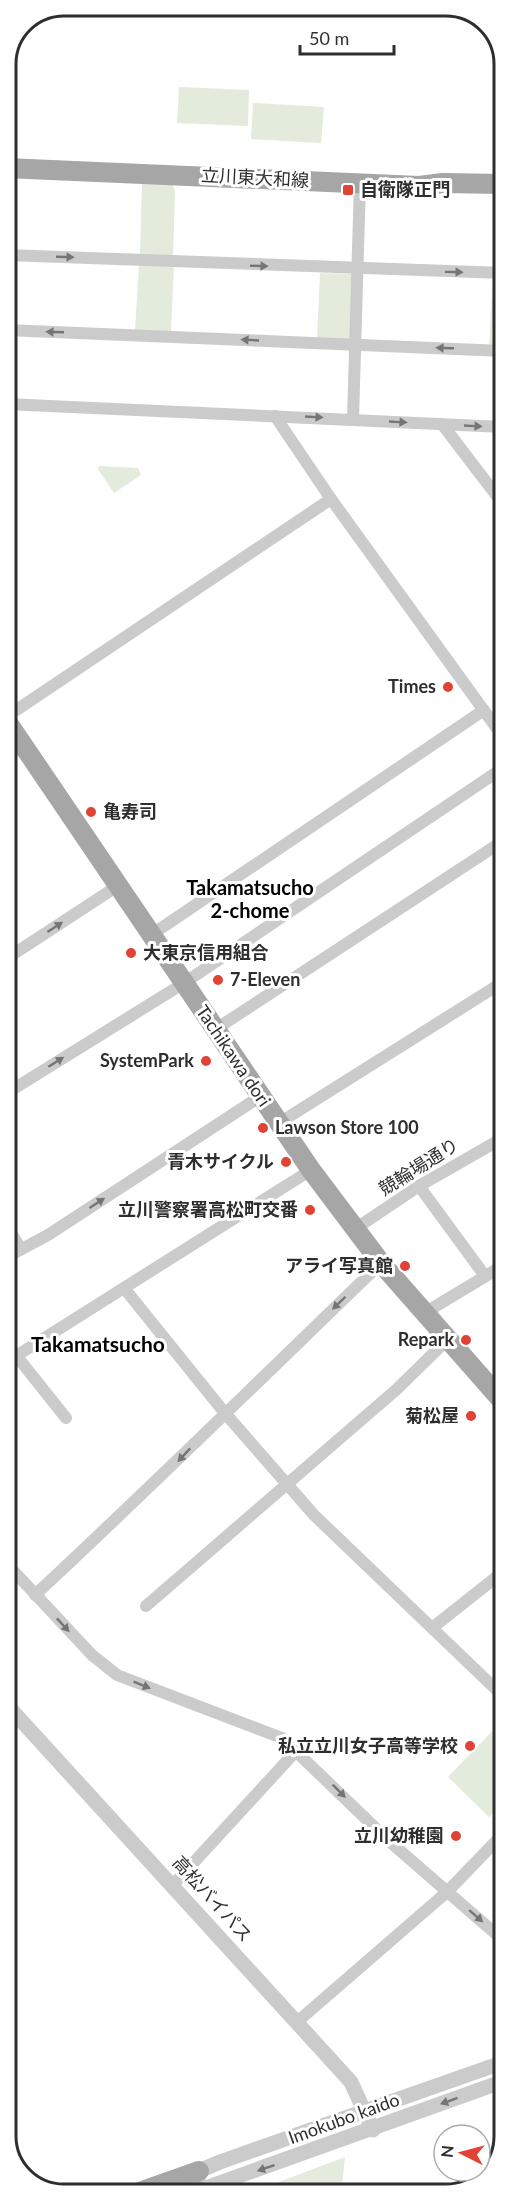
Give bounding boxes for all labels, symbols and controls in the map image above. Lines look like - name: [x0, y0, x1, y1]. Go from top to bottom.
- scale bar: [300, 18, 394, 56]
- text: 50 m: [309, 27, 349, 49]
- street label: 立川東大和線: [201, 163, 310, 191]
- place label: 自衛隊正門: [360, 178, 450, 200]
- marker: 自衛隊正門: [341, 183, 355, 197]
- one-way arrow: [55, 253, 74, 262]
- one-way arrow: [250, 262, 269, 271]
- one-way arrow: [445, 267, 464, 277]
- one-way arrow: [45, 327, 64, 336]
- one-way arrow: [240, 335, 259, 344]
- one-way arrow: [435, 344, 454, 353]
- one-way arrow: [305, 413, 324, 422]
- one-way arrow: [388, 417, 407, 426]
- one-way arrow: [463, 421, 482, 430]
- place label: Times: [388, 675, 436, 697]
- marker: Times: [441, 680, 455, 694]
- place label: 亀寿司: [103, 800, 157, 822]
- marker: 亀寿司: [84, 805, 98, 819]
- district label: Takamatsucho 2-chome: [186, 875, 314, 922]
- one-way arrow: [47, 921, 63, 933]
- place label: 大東京信用組合: [143, 941, 269, 963]
- marker: 大東京信用組合: [124, 946, 138, 960]
- place label: 7-Eleven: [230, 968, 300, 990]
- marker: 7-Eleven: [211, 973, 225, 987]
- street label: Tachikawa dori: [192, 1001, 276, 1110]
- place label: SystemPark: [100, 1049, 194, 1071]
- marker: SystemPark: [199, 1054, 213, 1068]
- one-way arrow: [48, 1056, 64, 1067]
- place label: Lawson Store 100: [275, 1116, 419, 1138]
- marker: Lawson Store 100: [256, 1121, 270, 1135]
- street label: 競輪場通り: [374, 1133, 462, 1199]
- place label: 青木サイクル: [167, 1150, 274, 1172]
- marker: 青木サイクル: [279, 1155, 293, 1169]
- one-way arrow: [89, 1197, 106, 1208]
- place label: 立川警察署高松町交番: [118, 1198, 298, 1220]
- marker: 立川警察署高松町交番: [303, 1203, 317, 1217]
- place label: アライ写真館: [285, 1254, 393, 1276]
- marker: アライ写真館: [398, 1259, 412, 1273]
- one-way arrow: [331, 1296, 346, 1310]
- place label: Repark: [398, 1328, 454, 1350]
- district label: Takamatsucho: [31, 1331, 165, 1356]
- marker: Repark: [459, 1333, 473, 1347]
- place label: 菊松屋: [405, 1404, 459, 1426]
- marker: 菊松屋: [464, 1409, 478, 1423]
- one-way arrow: [177, 1447, 191, 1462]
- one-way arrow: [56, 1617, 69, 1632]
- one-way arrow: [133, 1680, 151, 1690]
- place label: 私立立川女子高等学校: [278, 1734, 458, 1756]
- marker: 私立立川女子高等学校: [463, 1739, 477, 1753]
- one-way arrow: [331, 1784, 346, 1798]
- place label: 立川幼稚園: [354, 1824, 444, 1846]
- marker: 立川幼稚園: [449, 1829, 463, 1843]
- street label: 高松バイパス: [169, 1851, 257, 1946]
- one-way arrow: [468, 1910, 484, 1923]
- street label: Imokubo kaido: [285, 2088, 402, 2148]
- one-way arrow: [440, 2097, 458, 2106]
- north arrow: [432, 2123, 492, 2183]
- text: N: [436, 2144, 457, 2159]
- one-way arrow: [257, 2164, 275, 2173]

